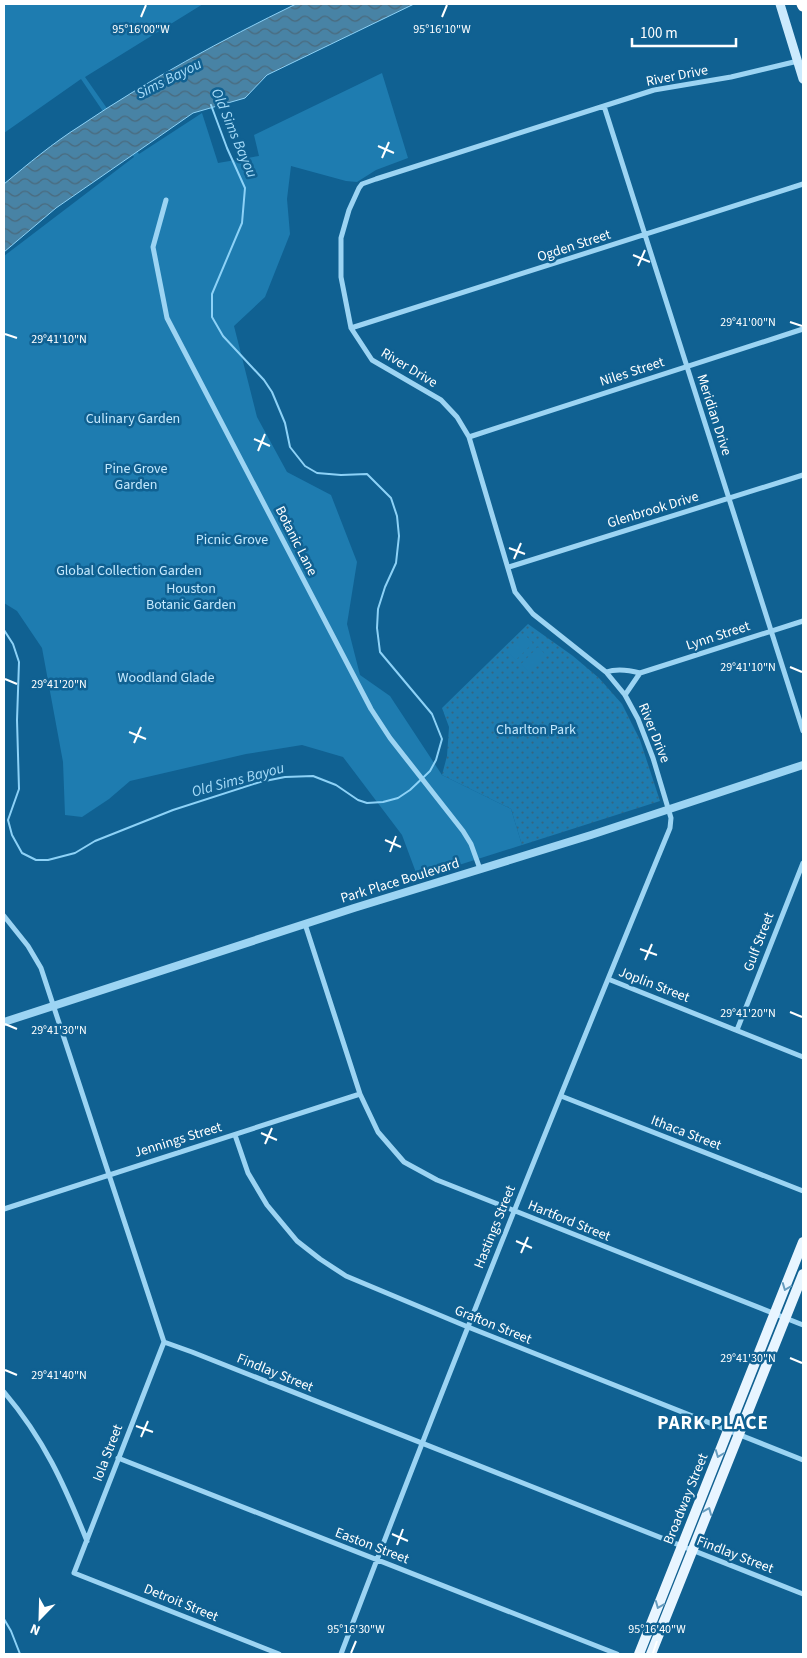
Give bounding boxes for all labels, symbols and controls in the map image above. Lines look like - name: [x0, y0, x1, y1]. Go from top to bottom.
- scale bar: [632, 15, 736, 47]
- text: 95°16'00"W: [112, 21, 170, 38]
- text: 95°16'10"W: [413, 21, 471, 38]
- text: 100 m: [640, 23, 678, 44]
- water label: Sims Bayou: [133, 53, 206, 104]
- street label: River Drive: [644, 60, 710, 92]
- water label: Old Sims Bayou: [206, 85, 262, 181]
- street label: Ogden Street: [535, 225, 614, 267]
- text: 29°41'00"N: [720, 314, 776, 331]
- text: 29°41'10"N: [31, 331, 87, 348]
- street label: River Drive: [377, 343, 441, 393]
- street label: Niles Street: [597, 352, 667, 392]
- street label: Meridian Drive: [691, 372, 737, 458]
- park label: Culinary Garden: [86, 409, 180, 429]
- park label: Pine Grove Garden: [104, 459, 168, 495]
- street label: Glenbrook Drive: [605, 487, 701, 533]
- street label: Botanic Lane: [270, 503, 322, 579]
- park label: Picnic Grove: [196, 530, 268, 550]
- park label: Global Collection Garden: [56, 561, 202, 581]
- park label: Houston Botanic Garden: [146, 579, 236, 615]
- street label: Lynn Street: [684, 616, 753, 656]
- text: 29°41'10"N: [720, 659, 776, 676]
- park label: Woodland Glade: [118, 668, 214, 688]
- text: 29°41'20"N: [31, 676, 87, 693]
- street label: River Drive: [633, 700, 675, 766]
- park label: Charlton Park: [496, 720, 576, 740]
- water label: Old Sims Bayou: [189, 757, 287, 802]
- street label: Park Place Boulevard: [338, 853, 462, 909]
- street label: Gulf Street: [739, 909, 780, 974]
- street label: Joplin Street: [616, 962, 693, 1008]
- text: 29°41'20"N: [720, 1005, 776, 1022]
- text: 29°41'30"N: [31, 1022, 87, 1039]
- street label: Ithaca Street: [648, 1110, 724, 1156]
- street label: Jennings Street: [132, 1117, 225, 1163]
- street label: Hastings Street: [469, 1182, 521, 1272]
- street label: Hartford Street: [525, 1195, 614, 1247]
- one-way arrow: [781, 1282, 792, 1291]
- street label: Grafton Street: [451, 1300, 535, 1350]
- street label: Findlay Street: [234, 1349, 316, 1398]
- text: 29°41'30"N: [720, 1350, 776, 1367]
- text: 29°41'40"N: [31, 1367, 87, 1384]
- district label: PARK PLACE: [657, 1410, 769, 1437]
- street label: Iola Street: [88, 1421, 128, 1484]
- one-way arrow: [714, 1449, 725, 1458]
- street label: Broadway Street: [659, 1450, 713, 1548]
- one-way arrow: [702, 1507, 712, 1516]
- street label: Easton Street: [332, 1523, 412, 1569]
- street label: Findlay Street: [694, 1531, 777, 1579]
- street label: Detroit Street: [141, 1579, 221, 1627]
- north arrow: [15, 1593, 65, 1643]
- one-way arrow: [654, 1600, 665, 1609]
- text: N: [27, 1618, 44, 1640]
- text: 95°16'30"W: [327, 1621, 385, 1638]
- text: 95°16'40"W: [628, 1621, 686, 1638]

